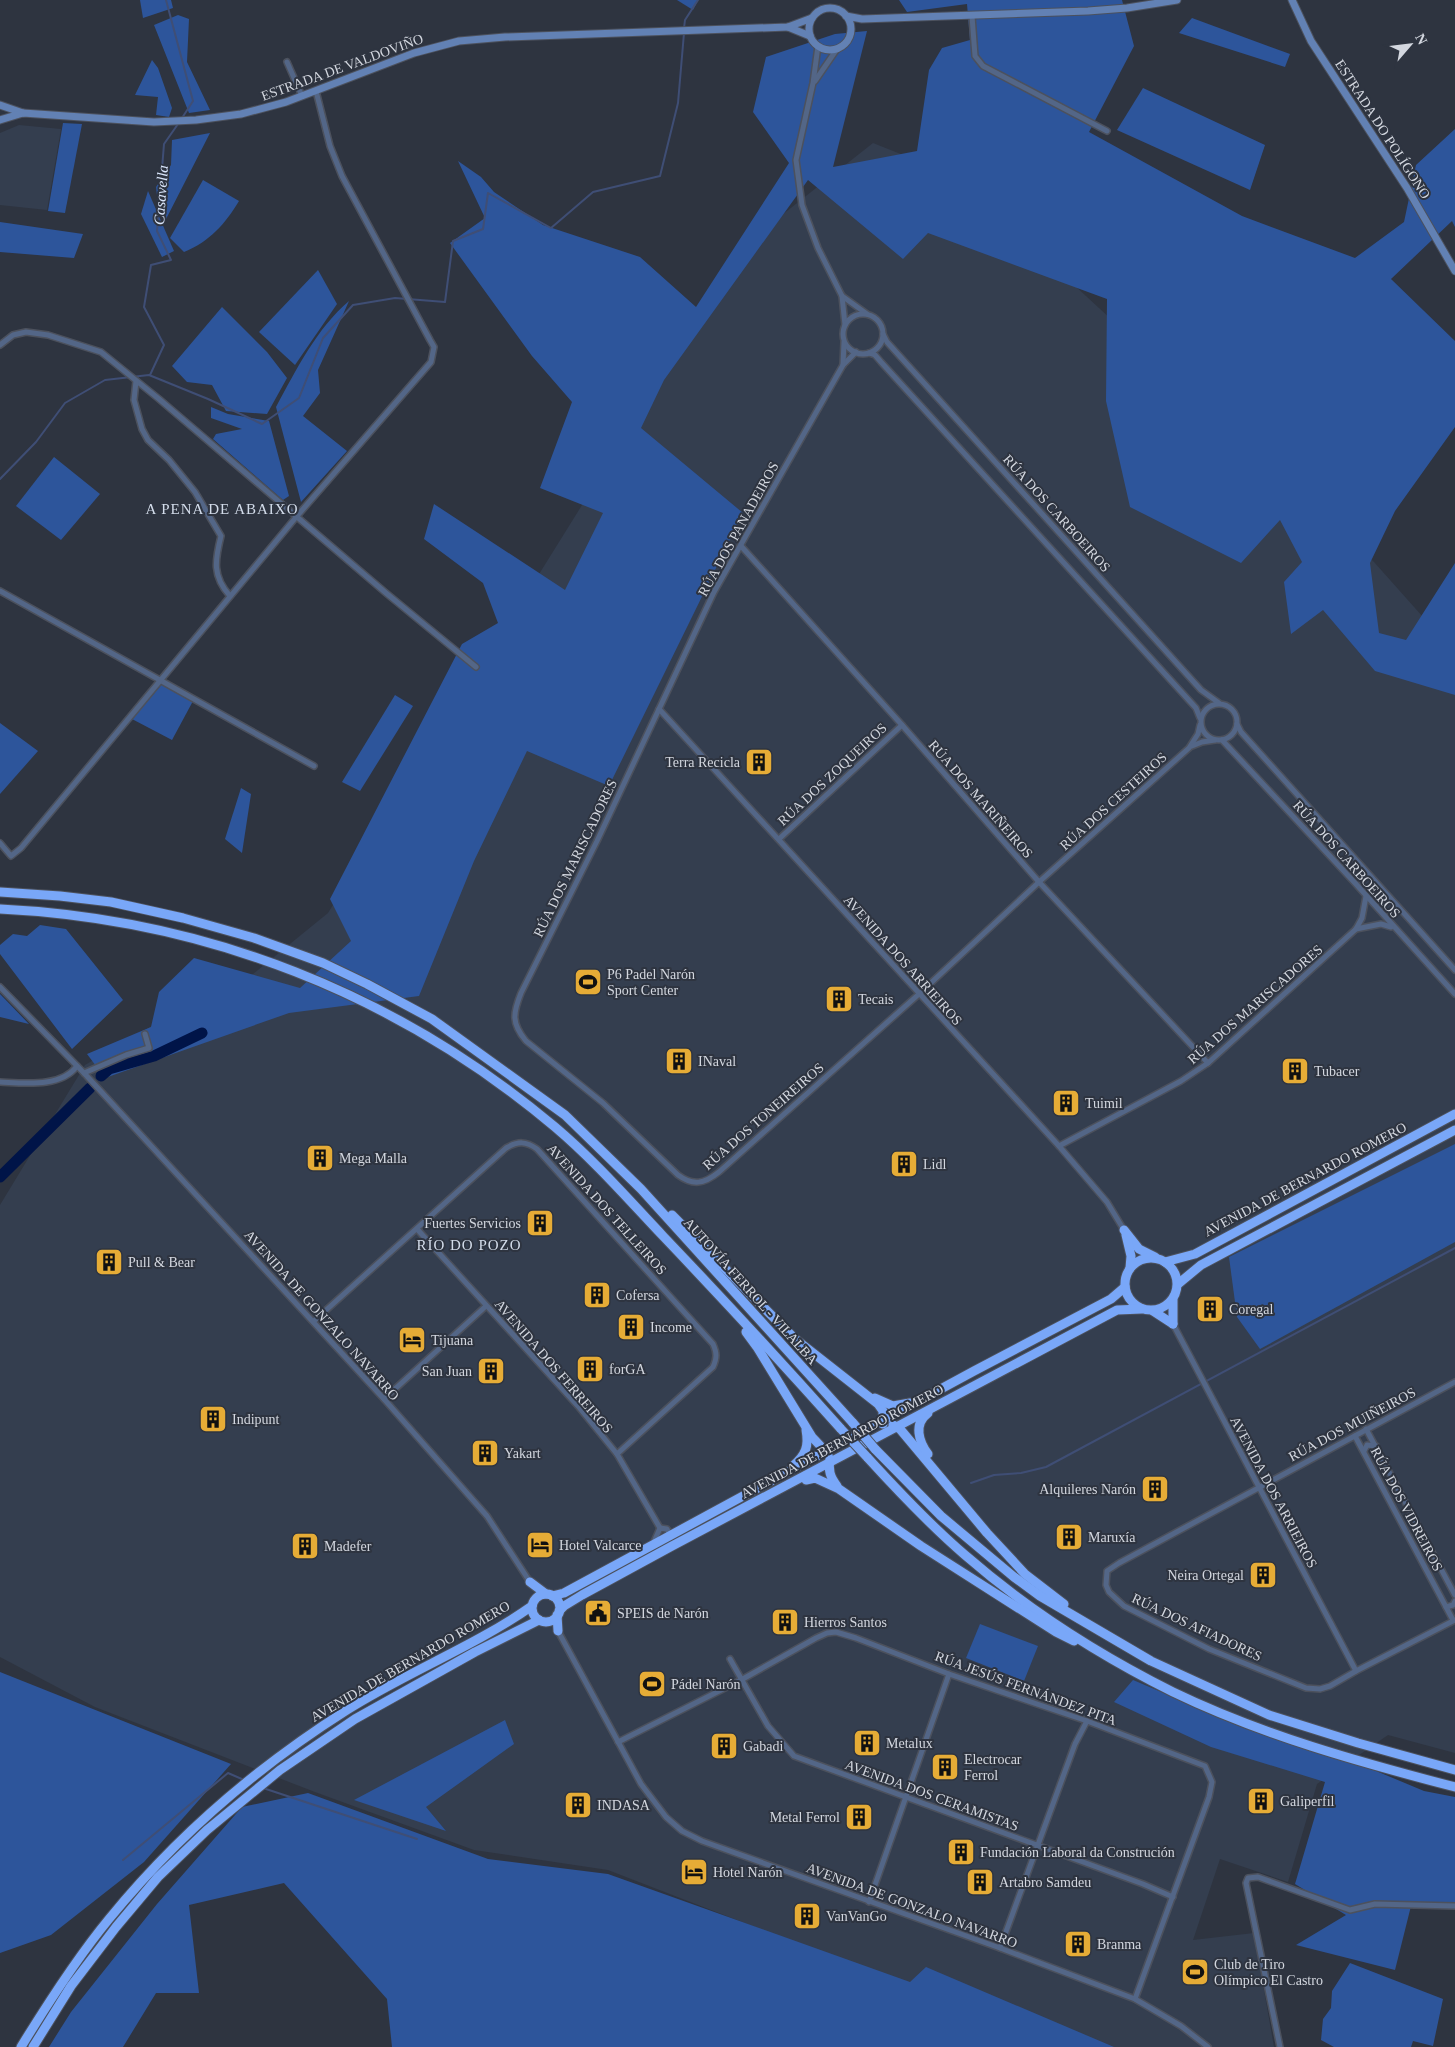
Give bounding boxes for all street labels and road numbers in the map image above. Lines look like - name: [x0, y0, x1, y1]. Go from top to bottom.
- street label: ESTRADA DE VALDOVIÑO: [259, 31, 425, 104]
- street label: ESTRADA DO POLÍGONO: [1332, 56, 1434, 202]
- street label: RÚA DOS CARBOEIROS: [1000, 451, 1114, 575]
- street label: RÚA DOS PANADEIROS: [694, 459, 782, 599]
- street label: RÚA DOS ZOQUEIROS: [774, 719, 890, 829]
- street label: RÚA DOS MARIÑEIROS: [925, 737, 1037, 861]
- street label: RÚA DOS CESTEIROS: [1056, 749, 1170, 853]
- street label: RÚA DOS MARISCADORES: [530, 777, 620, 939]
- street label: RÚA DOS CARBOEIROS: [1290, 797, 1404, 921]
- street label: AVENIDA DOS ARRIEIROS: [840, 892, 965, 1028]
- street label: RÚA DOS MARISCADORES: [1184, 941, 1326, 1067]
- street label: RÚA DOS TONEIREIROS: [699, 1059, 827, 1173]
- street label: AVENIDA DE BERNARDO ROMERO: [1201, 1119, 1409, 1239]
- street label: AVENIDA DOS TELLEIROS: [544, 1141, 669, 1278]
- street label: AUTOVÍA FERROL - VILALBA: [681, 1214, 822, 1368]
- street label: AVENIDA DE GONZALO NAVARRO: [241, 1227, 402, 1403]
- street label: AVENIDA DOS FERREIROS: [492, 1297, 616, 1436]
- street label: AVENIDA DE BERNARDO ROMERO: [738, 1381, 946, 1501]
- street label: RÚA DOS MUIÑEIROS: [1286, 1384, 1418, 1464]
- street label: AVENIDA DOS ARRIEIROS: [1227, 1414, 1320, 1571]
- street label: RÚA DOS VIDREIROS: [1367, 1444, 1447, 1574]
- street label: RÚA DOS AFIADORES: [1129, 1590, 1265, 1664]
- street label: AVENIDA DE BERNARDO ROMERO: [308, 1598, 512, 1725]
- street label: RÚA JESÚS FERNÁNDEZ PITA: [933, 1648, 1120, 1729]
- street label: AVENIDA DOS CERAMISTAS: [843, 1757, 1021, 1834]
- street label: AVENIDA DE GONZALO NAVARRO: [804, 1860, 1019, 1951]

